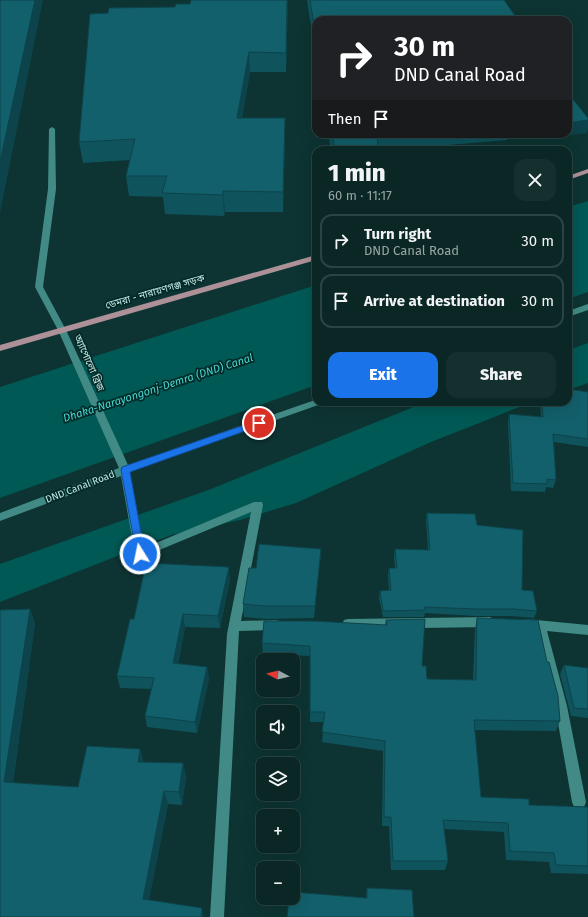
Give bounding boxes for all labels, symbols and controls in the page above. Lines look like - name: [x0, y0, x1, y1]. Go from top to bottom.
- text: 30 m: [394, 30, 455, 63]
- icon: right: [328, 32, 380, 84]
- text: DND Canal Road: [394, 64, 526, 86]
- icon: arrive: [370, 108, 392, 130]
- text: Then: [328, 110, 362, 128]
- text: 1 min: [328, 159, 386, 187]
- button: close: [514, 159, 556, 201]
- text: 60 m · 11:17: [328, 188, 392, 203]
- text: Turn right: [364, 225, 431, 243]
- icon: right: [330, 230, 352, 252]
- text: 30 m: [521, 232, 554, 250]
- text: DND Canal Road: [364, 243, 459, 258]
- street label: ডেমরা - নারায়ণগঞ্জ সড়ক: [104, 272, 207, 312]
- icon: arrive: [330, 290, 352, 312]
- text: Arrive at destination: [364, 292, 505, 310]
- text: 30 m: [521, 292, 554, 310]
- street label: অ্যাপোলো ব্রিজ: [71, 332, 107, 394]
- water label: Dhaka-Narayongonj-Demra (DND) Canal: [61, 351, 255, 425]
- button: Exit: [328, 352, 438, 398]
- button: Share: [446, 352, 556, 398]
- pin: [242, 406, 276, 440]
- icon: arrive: [248, 412, 270, 434]
- street label: DND Canal Road: [44, 468, 116, 506]
- position arrow: [119, 533, 161, 575]
- north arrow: [256, 653, 300, 697]
- map controls: [256, 653, 300, 905]
- button: sound: [256, 705, 300, 749]
- button: layers: [256, 757, 300, 801]
- button: +: [256, 809, 300, 853]
- button: −: [256, 861, 300, 905]

